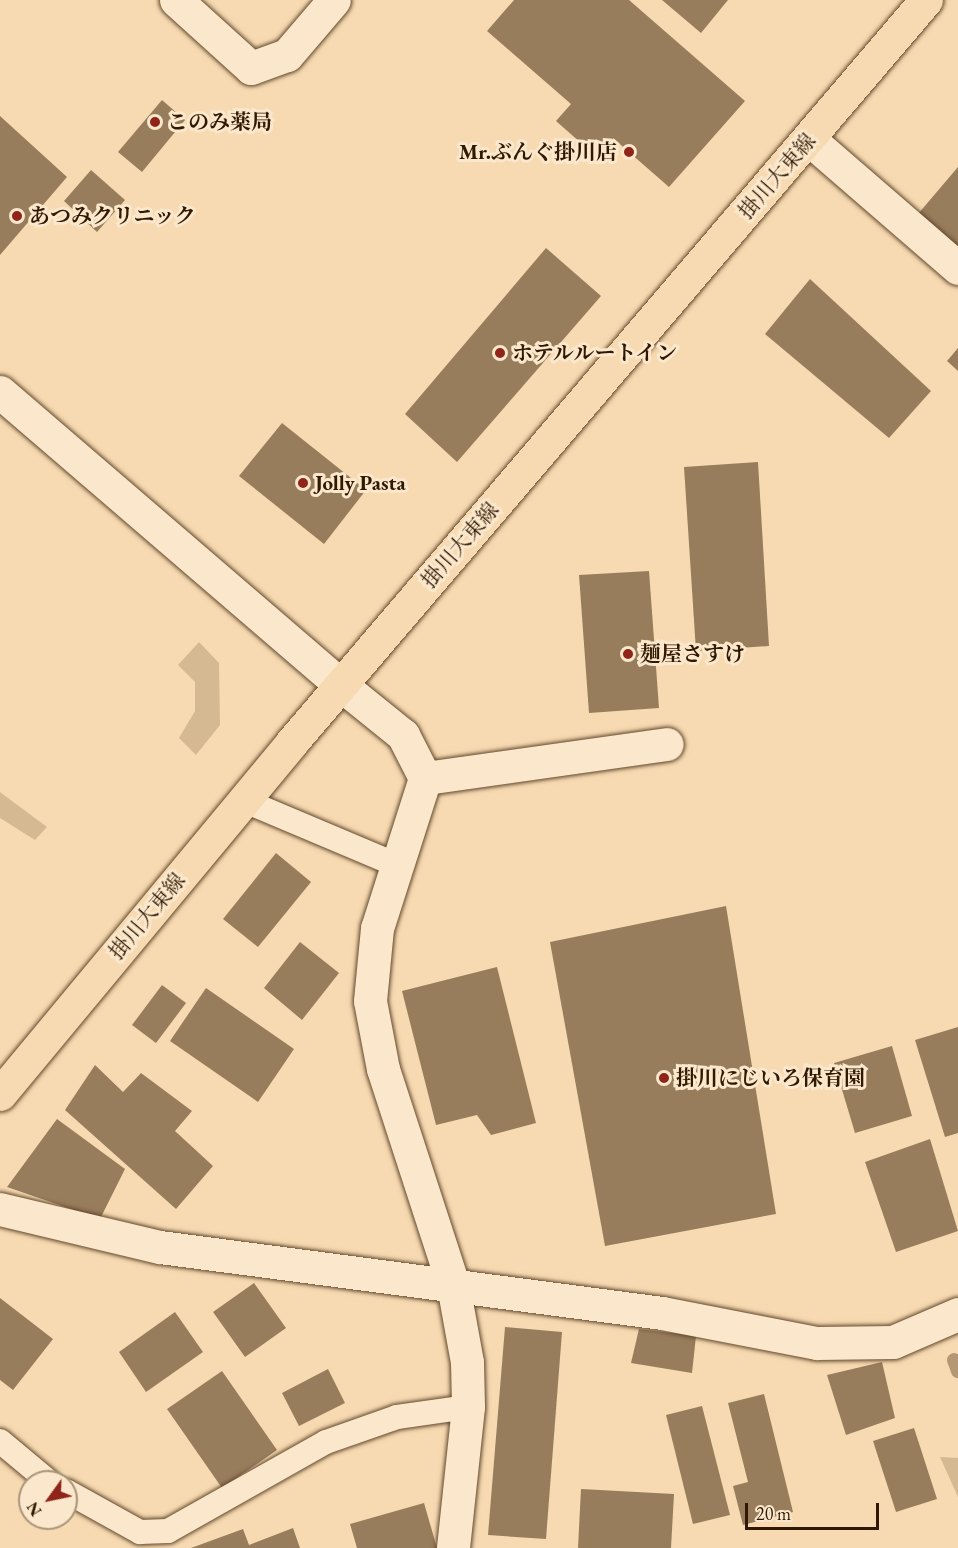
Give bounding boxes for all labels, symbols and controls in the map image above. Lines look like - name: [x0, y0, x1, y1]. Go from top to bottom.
- place label: このみ薬局: [167, 109, 272, 135]
- marker: このみ薬局: [148, 115, 162, 129]
- street label: 掛川大東線: [733, 128, 821, 224]
- place label: Mr.ぶんぐ掛川店: [459, 139, 617, 165]
- marker: Mr.ぶんぐ掛川店: [622, 145, 636, 159]
- place label: あつみクリニック: [29, 203, 197, 229]
- marker: あつみクリニック: [10, 209, 24, 223]
- place label: ホテルルートイン: [512, 340, 680, 366]
- marker: ホテルルートイン: [493, 346, 507, 360]
- place label: Jolly Pasta: [315, 470, 406, 496]
- marker: Jolly Pasta: [296, 476, 310, 490]
- street label: 掛川大東線: [416, 497, 504, 593]
- place label: 麺屋さすけ: [640, 641, 745, 667]
- marker: 麺屋さすけ: [621, 647, 635, 661]
- street label: 掛川大東線: [104, 868, 190, 964]
- place label: 掛川にじいろ保育園: [676, 1065, 865, 1091]
- marker: 掛川にじいろ保育園: [657, 1071, 671, 1085]
- north arrow: [18, 1470, 78, 1530]
- scale bar: [748, 1491, 882, 1529]
- text: N: [22, 1498, 46, 1520]
- text: 20 m: [756, 1502, 791, 1525]

